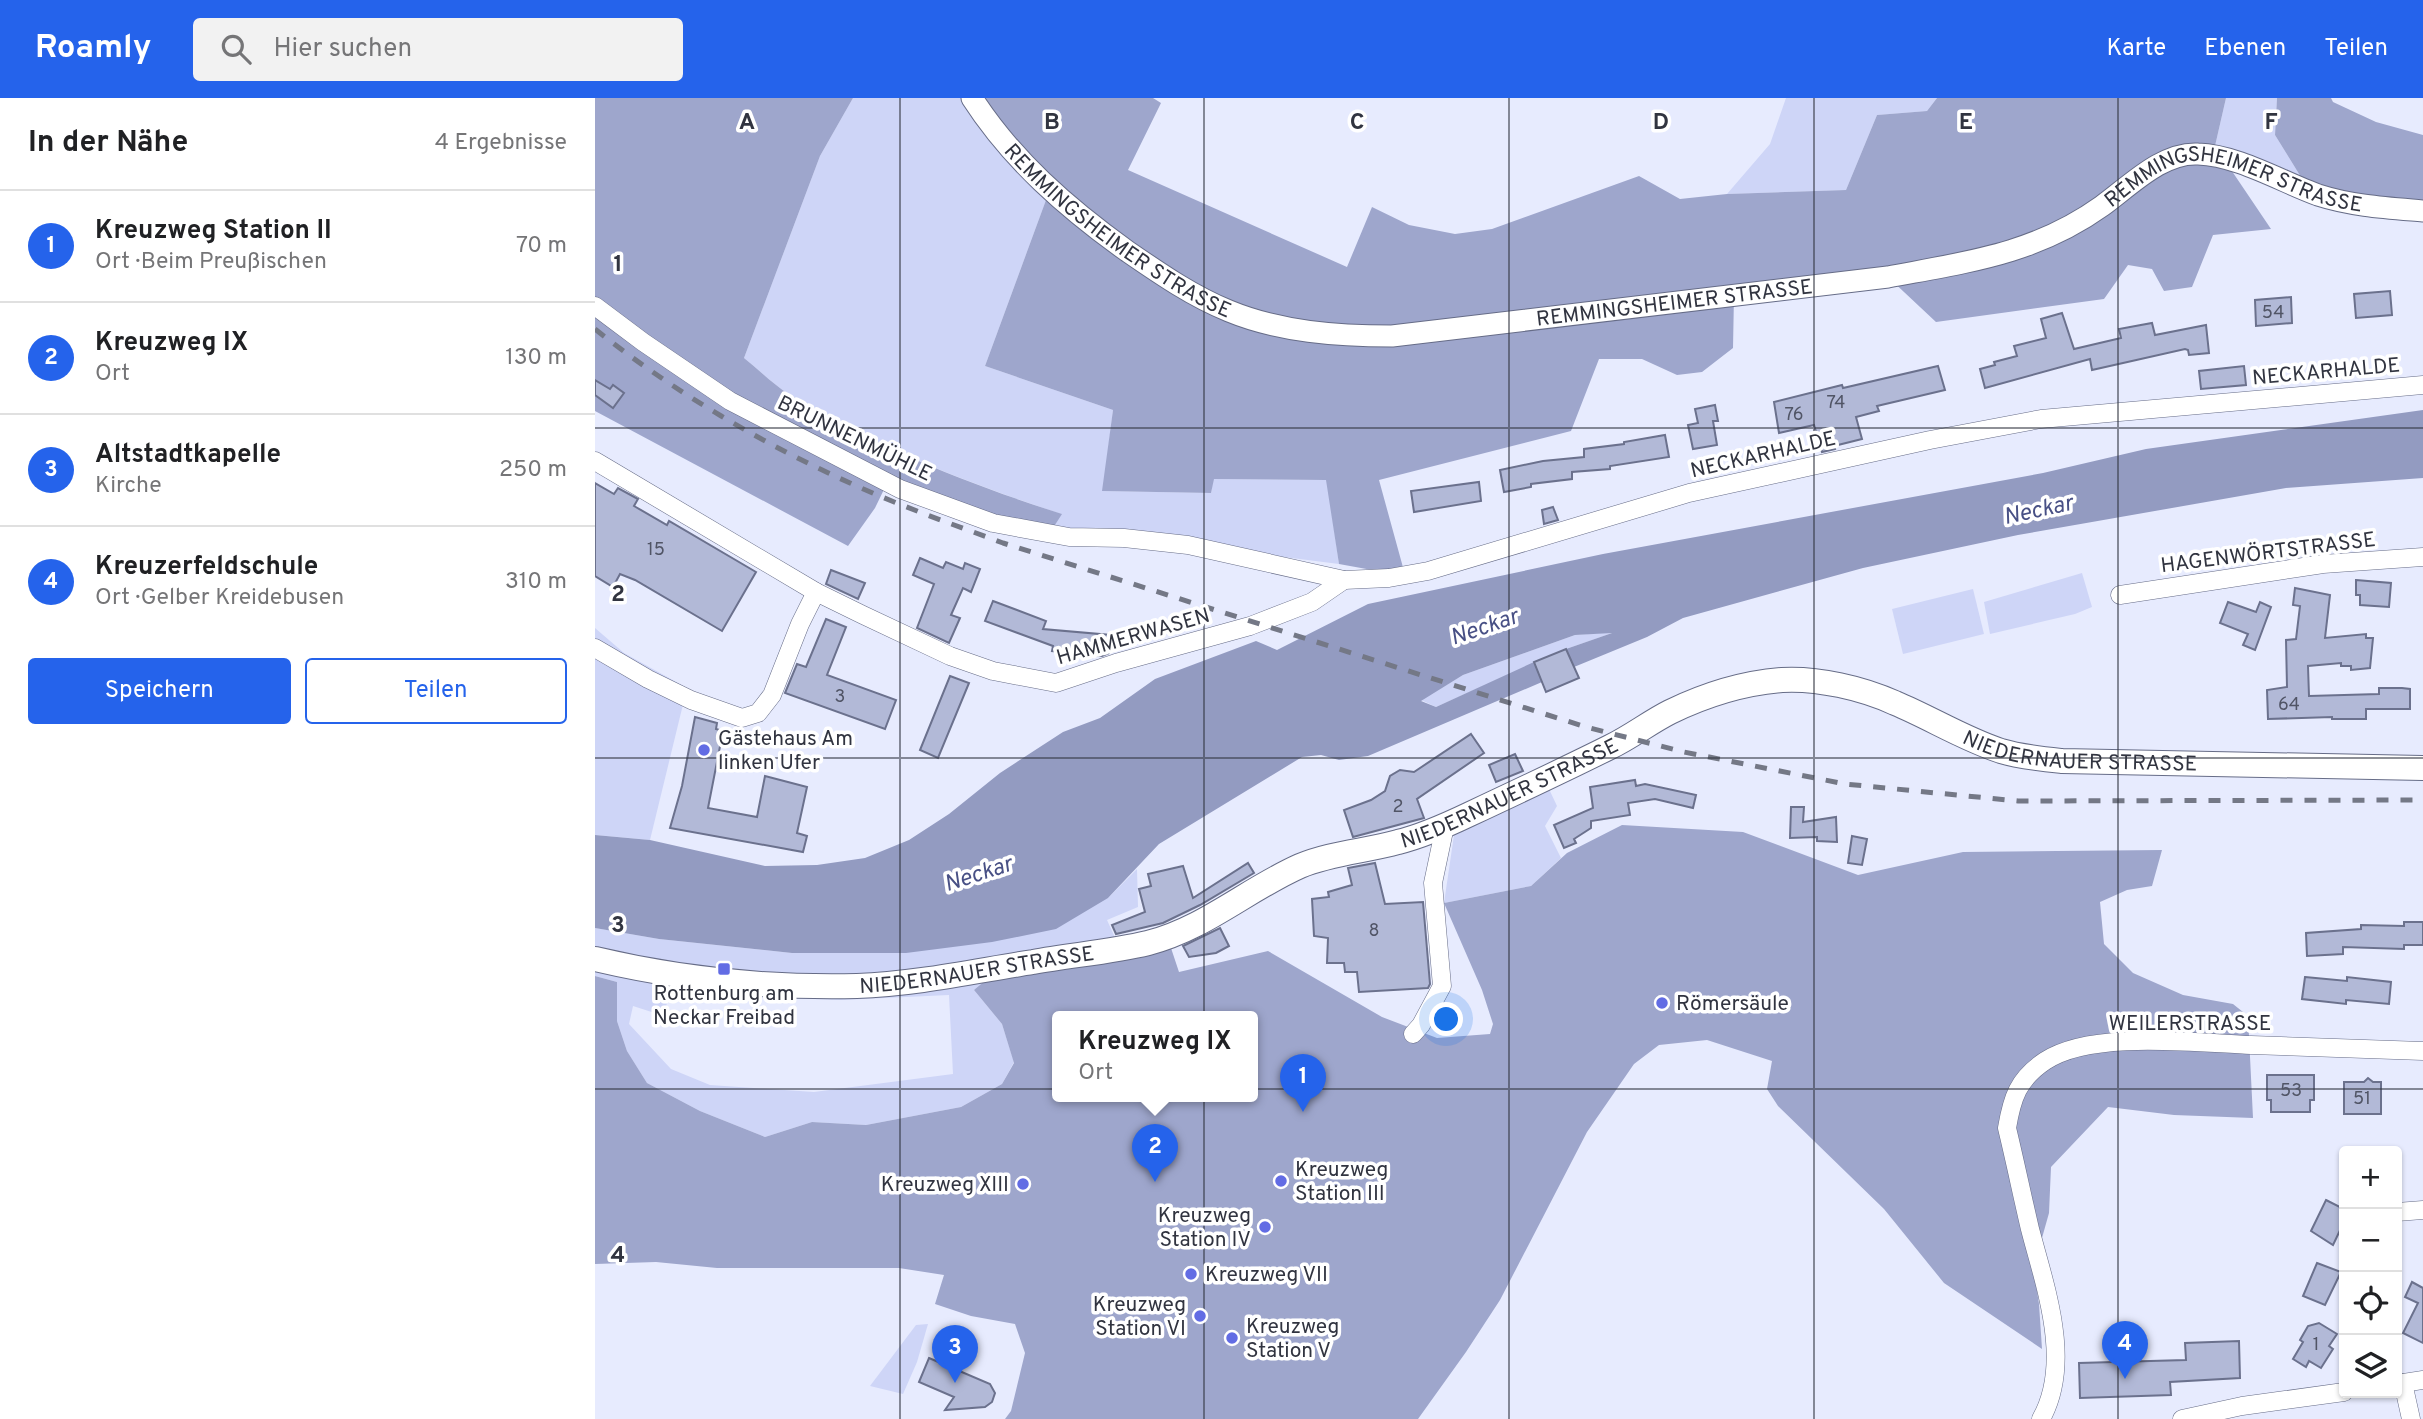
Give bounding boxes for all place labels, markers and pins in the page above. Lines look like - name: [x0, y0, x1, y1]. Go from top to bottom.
- place label: Gästehaus Am linken Ufer: [718, 726, 853, 777]
- marker: Gästehaus Am linken Ufer: [696, 742, 712, 758]
- marker: Rottenburg am Neckar Freibad: [716, 961, 732, 977]
- place label: Rottenburg am Neckar Freibad: [653, 981, 795, 1032]
- place label: Römersäule: [1676, 991, 1789, 1018]
- marker: Römersäule: [1654, 995, 1670, 1011]
- pin: 1: [1280, 1054, 1326, 1112]
- pin: 2: [1132, 1124, 1178, 1182]
- place label: Kreuzweg Station III: [1295, 1157, 1388, 1208]
- place label: Kreuzweg XIII: [881, 1172, 1009, 1199]
- marker: Kreuzweg Station III: [1273, 1173, 1289, 1189]
- marker: Kreuzweg XIII: [1015, 1176, 1031, 1192]
- place label: Kreuzweg Station IV: [1158, 1203, 1251, 1254]
- marker: Kreuzweg Station IV: [1257, 1219, 1273, 1235]
- place label: Kreuzweg VII: [1205, 1262, 1328, 1289]
- marker: Kreuzweg VII: [1183, 1266, 1199, 1282]
- place label: Kreuzweg Station VI: [1093, 1292, 1186, 1343]
- marker: Kreuzweg Station VI: [1192, 1308, 1208, 1324]
- place label: Kreuzweg Station V: [1246, 1314, 1339, 1365]
- pin: 4: [2102, 1321, 2148, 1379]
- pin: 3: [932, 1325, 978, 1383]
- marker: Kreuzweg Station V: [1224, 1330, 1240, 1346]

